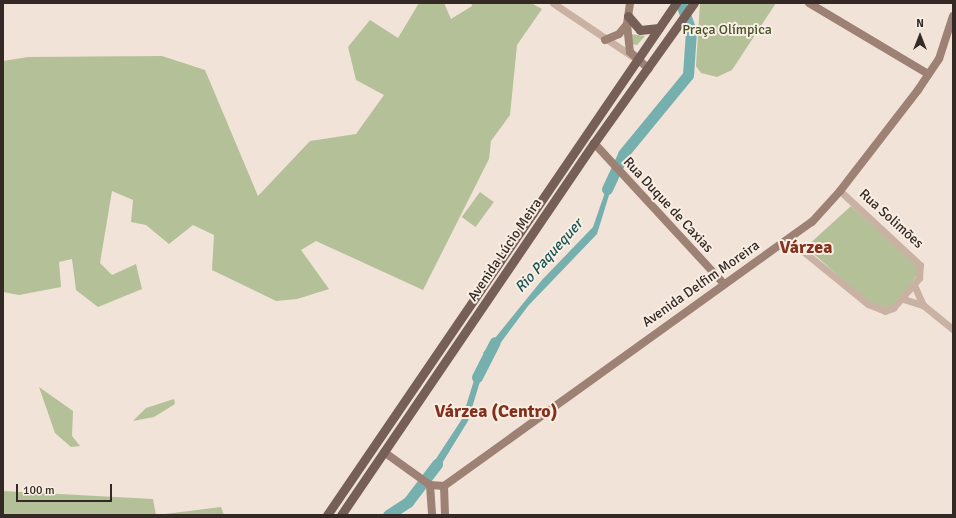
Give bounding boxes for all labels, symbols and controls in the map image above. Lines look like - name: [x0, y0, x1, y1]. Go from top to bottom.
- north arrow: [900, 16, 940, 56]
- text: N: [916, 17, 924, 30]
- park label: Praça Olímpica: [682, 22, 772, 38]
- street label: Rua Duque de Caxias: [619, 154, 717, 256]
- street label: Rua Solimões: [856, 186, 926, 252]
- street label: Avenida Lúcio Meira: [464, 195, 546, 305]
- water label: Rio Paquequer: [511, 216, 587, 296]
- district label: Várzea: [780, 236, 832, 258]
- street label: Avenida Delfim Moreira: [639, 237, 763, 331]
- district label: Várzea (Centro): [434, 400, 558, 422]
- scale bar: [18, 476, 114, 502]
- text: 100 m: [23, 483, 55, 498]

